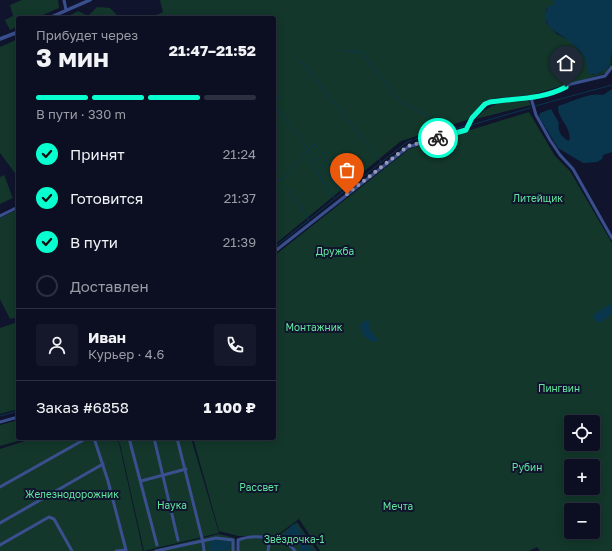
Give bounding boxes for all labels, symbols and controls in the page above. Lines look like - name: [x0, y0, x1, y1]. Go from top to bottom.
- text: Прибудет через: [36, 27, 138, 43]
- text: 21:47–21:52: [169, 41, 256, 59]
- text: 3 мин: [36, 42, 109, 73]
- pin: [549, 46, 583, 87]
- icon: home: [555, 52, 577, 74]
- text: В пути · 330 m: [36, 106, 126, 122]
- courier: [418, 118, 458, 158]
- icon: bike: [427, 127, 449, 149]
- icon: check: [36, 143, 58, 165]
- text: Принят: [70, 145, 125, 163]
- text: 21:24: [223, 146, 256, 162]
- pin: [330, 153, 364, 194]
- icon: bag: [336, 159, 358, 181]
- icon: check: [36, 187, 58, 209]
- text: Готовится: [70, 189, 143, 207]
- text: 21:37: [224, 190, 256, 206]
- park label: Литейщик: [513, 192, 563, 204]
- icon: check: [36, 231, 58, 253]
- text: В пути: [70, 233, 118, 251]
- text: 21:39: [223, 234, 256, 250]
- park label: Дружба: [316, 245, 354, 257]
- text: Доставлен: [70, 277, 149, 295]
- park label: Монтажник: [286, 321, 343, 333]
- button: person: [36, 324, 78, 366]
- button: phone: [214, 324, 256, 366]
- text: Иван: [88, 328, 126, 346]
- text: Курьер · 4.6: [88, 346, 164, 362]
- park label: Пингвин: [538, 382, 580, 394]
- text: Заказ #6858: [36, 398, 129, 416]
- text: 1 100 ₽: [203, 398, 256, 416]
- map controls: [564, 415, 600, 539]
- button: locate: [564, 415, 600, 451]
- button: +: [564, 459, 600, 495]
- park label: Рубин: [512, 461, 542, 473]
- park label: Рассвет: [239, 481, 279, 493]
- park label: Железнодорожник: [25, 488, 119, 500]
- park label: Наука: [157, 499, 187, 511]
- park label: Мечта: [383, 500, 413, 512]
- button: −: [564, 503, 600, 539]
- park label: Звёздочка-1: [264, 533, 324, 545]

